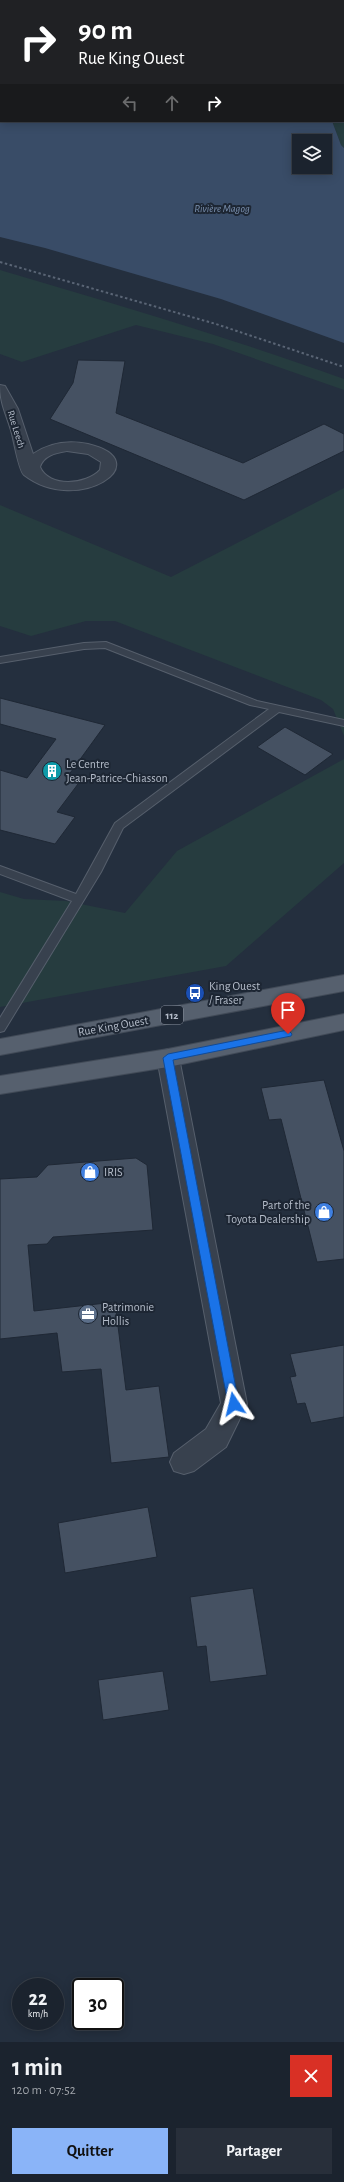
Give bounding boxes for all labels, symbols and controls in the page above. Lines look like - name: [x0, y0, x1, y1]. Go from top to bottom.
- icon: right: [12, 16, 64, 68]
- text: 90 m: [78, 17, 133, 45]
- text: Rue King Ouest: [78, 50, 185, 68]
- icon: left: [119, 92, 141, 114]
- icon: ahead: [161, 92, 183, 114]
- icon: right: [203, 92, 225, 114]
- map controls: [292, 134, 332, 174]
- button: layers: [292, 134, 332, 174]
- water label: Rivière Magog: [194, 203, 250, 214]
- street label: Rue Leech: [6, 409, 27, 449]
- place label: Le Centre Jean-Patrice-Chiasson: [66, 758, 168, 784]
- building icon: Le Centre Jean-Patrice-Chiasson: [41, 760, 63, 782]
- place label: King Ouest / Fraser: [209, 980, 260, 1006]
- bus stop icon: King Ouest / Fraser: [184, 982, 206, 1004]
- pin: [271, 993, 305, 1034]
- icon: arrive: [277, 999, 299, 1021]
- road number: 112: [161, 1006, 183, 1024]
- street label: Rue King Ouest: [77, 1014, 149, 1038]
- shop icon: IRIS: [79, 1161, 101, 1183]
- place label: IRIS: [104, 1166, 123, 1178]
- place label: Part of the Toyota Dealership: [226, 1199, 310, 1226]
- shop icon: Part of the Toyota Dealership: [313, 1201, 335, 1223]
- place label: Patrimonie Hollis: [102, 1301, 154, 1327]
- office icon: Patrimonie Hollis: [77, 1303, 99, 1325]
- position arrow: [213, 1383, 255, 1425]
- speed limit sign: 30: [72, 1978, 124, 2030]
- text: 22: [29, 1989, 47, 2009]
- text: km/h: [28, 2009, 48, 2019]
- button: close: [290, 2055, 332, 2097]
- text: 1 min: [12, 2056, 63, 2080]
- text: 120 m · 07:52: [12, 2084, 76, 2097]
- button: Quitter: [12, 2128, 168, 2174]
- button: Partager: [176, 2128, 332, 2174]

